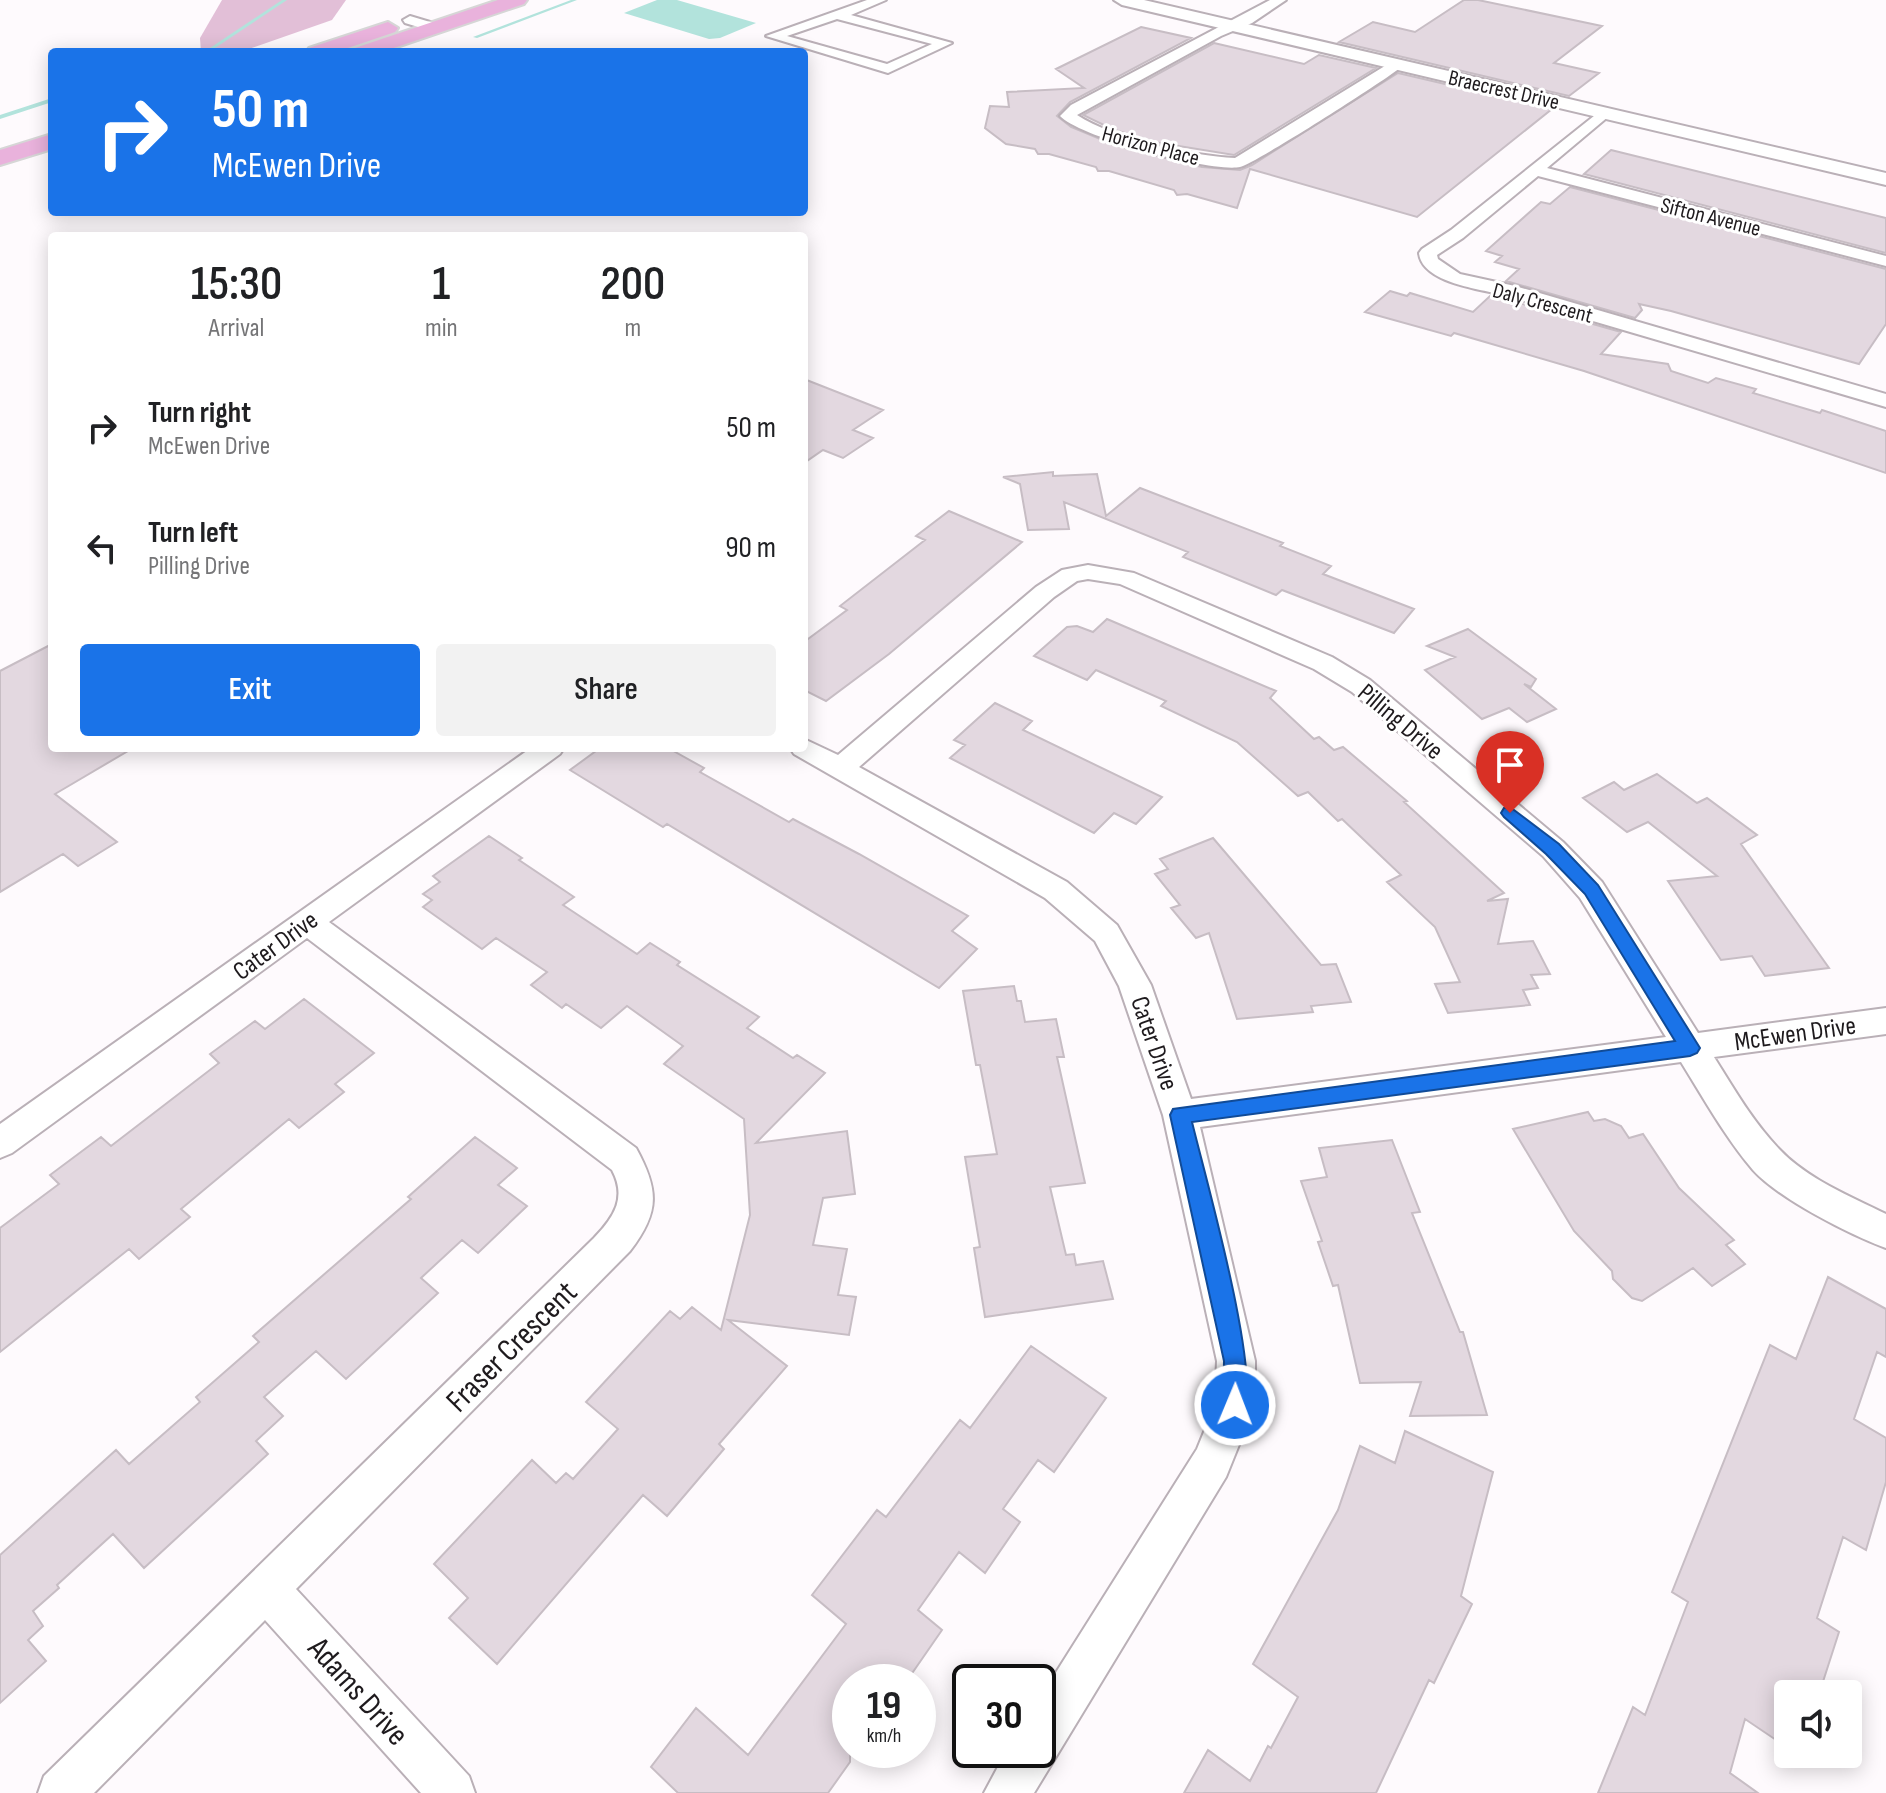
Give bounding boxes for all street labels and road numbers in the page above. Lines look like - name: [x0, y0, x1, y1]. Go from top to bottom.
- street label: Braecrest Drive: [1446, 65, 1562, 116]
- street label: Horizon Place: [1099, 121, 1202, 172]
- street label: Sifton Avenue: [1658, 192, 1763, 243]
- street label: Daly Crescent: [1490, 277, 1596, 330]
- street label: Pilling Drive: [1351, 678, 1449, 767]
- street label: Cater Drive: [227, 905, 324, 987]
- street label: Cater Drive: [1123, 992, 1184, 1095]
- street label: McEwen Drive: [1733, 1011, 1858, 1058]
- street label: Fraser Crescent: [438, 1273, 586, 1421]
- street label: Adams Drive: [299, 1629, 417, 1754]

